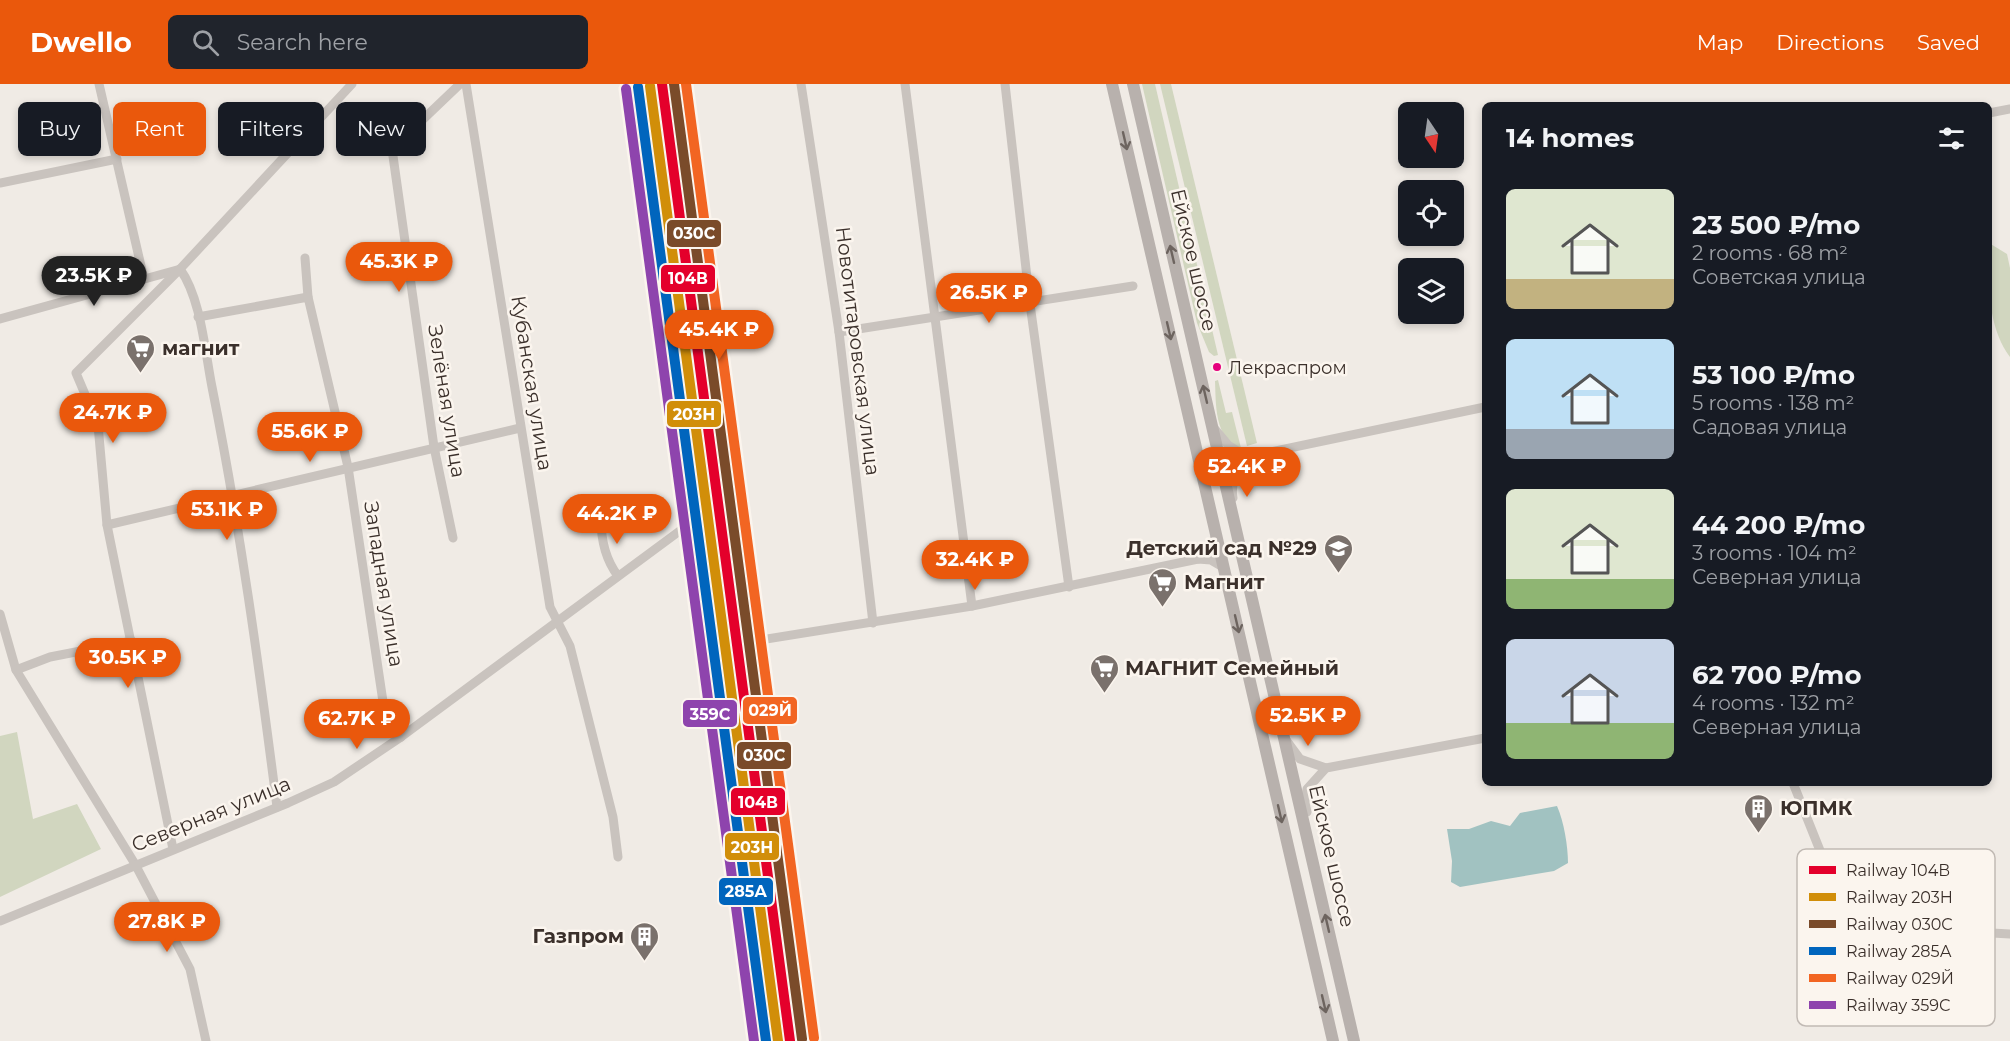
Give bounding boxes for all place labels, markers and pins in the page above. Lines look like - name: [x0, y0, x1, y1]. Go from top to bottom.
- pin: 45.3K ₽: [344, 242, 454, 293]
- pin: 23.5K ₽: [39, 256, 149, 307]
- pin: 26.5K ₽: [934, 273, 1044, 324]
- pin: 45.4K ₽: [664, 310, 774, 361]
- supermarket icon: магнит: [125, 332, 157, 374]
- place label: магнит: [162, 336, 240, 360]
- place label: Лекраспром: [1228, 357, 1347, 379]
- marker: Лекраспром: [1211, 361, 1223, 373]
- pin: 24.7K ₽: [58, 393, 168, 444]
- pin: 55.6K ₽: [255, 412, 365, 463]
- pin: 52.4K ₽: [1192, 447, 1302, 498]
- pin: 53.1K ₽: [172, 490, 282, 541]
- pin: 44.2K ₽: [562, 494, 672, 545]
- school or university icon: Детский сад №29: [1322, 532, 1354, 574]
- place label: Детский сад №29: [1126, 536, 1317, 560]
- pin: 32.4K ₽: [920, 540, 1030, 591]
- supermarket icon: Магнит: [1147, 566, 1179, 608]
- place label: Магнит: [1184, 570, 1265, 594]
- pin: 30.5K ₽: [73, 638, 183, 689]
- supermarket icon: МАГНИТ Семейный: [1088, 652, 1120, 694]
- place label: МАГНИТ Семейный: [1125, 656, 1339, 680]
- pin: 52.5K ₽: [1253, 696, 1363, 747]
- pin: 62.7K ₽: [302, 699, 412, 750]
- building icon: ЮПМК: [1743, 792, 1775, 834]
- place label: ЮПМК: [1780, 796, 1853, 820]
- pin: 27.8K ₽: [112, 902, 222, 953]
- building icon: Газпром: [629, 920, 661, 962]
- place label: Газпром: [532, 924, 624, 948]

